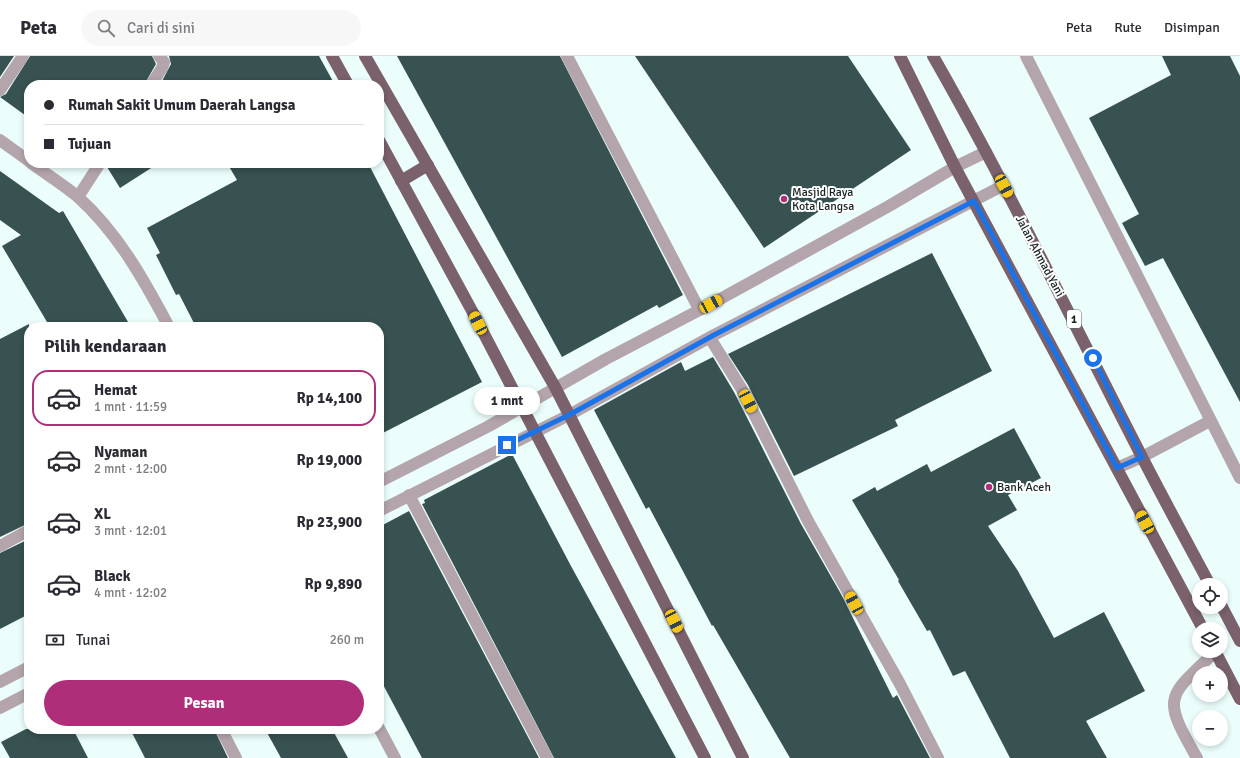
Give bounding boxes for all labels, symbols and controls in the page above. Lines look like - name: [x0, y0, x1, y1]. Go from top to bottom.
- search box: [81, 10, 361, 46]
- text: Peta: [20, 16, 57, 40]
- icon: search: [95, 17, 117, 39]
- text: Cari di sini: [127, 19, 195, 37]
- text: Peta: [1066, 19, 1092, 36]
- text: Rute: [1114, 19, 1142, 36]
- text: Disimpan: [1164, 19, 1220, 36]
- text: Rumah Sakit Umum Daerah Langsa: [68, 96, 295, 114]
- text: Tujuan: [68, 135, 111, 153]
- car: [993, 173, 1015, 199]
- place label: Masjid Raya Kota Langsa: [792, 185, 854, 214]
- marker: Masjid Raya Kota Langsa: [779, 194, 789, 204]
- street label: Jalan Ahmad Yani: [1012, 213, 1067, 299]
- car: [698, 293, 724, 315]
- car: [467, 310, 489, 336]
- road number: 1: [1067, 310, 1081, 328]
- text: Pilih kendaraan: [44, 335, 167, 357]
- route start: [1084, 349, 1102, 367]
- icon: car: [46, 380, 82, 416]
- text: Hemat: [94, 381, 137, 399]
- callout: 1 mnt: [474, 387, 540, 415]
- car: [737, 388, 759, 414]
- text: Rp 14,100: [296, 389, 362, 407]
- text: 1 mnt: [491, 393, 523, 409]
- text: 1 mnt · 11:59: [94, 399, 167, 415]
- route end: [498, 436, 516, 454]
- icon: car: [46, 442, 82, 478]
- text: Nyaman: [94, 443, 147, 461]
- text: Rp 19,000: [296, 451, 362, 469]
- text: 2 mnt · 12:00: [94, 461, 167, 477]
- place label: Bank Aceh: [997, 480, 1051, 495]
- marker: Bank Aceh: [984, 482, 994, 492]
- icon: car: [46, 504, 82, 540]
- text: XL: [94, 505, 111, 523]
- car: [1134, 509, 1156, 535]
- text: Rp 23,900: [296, 513, 362, 531]
- text: 3 mnt · 12:01: [94, 523, 167, 539]
- icon: car: [46, 566, 82, 602]
- text: Black: [94, 567, 131, 585]
- text: Rp 9,890: [305, 575, 362, 593]
- map controls: [1192, 578, 1228, 746]
- button: locate: [1192, 578, 1228, 614]
- text: 4 mnt · 12:02: [94, 585, 167, 601]
- car: [843, 590, 865, 616]
- car: [663, 608, 685, 634]
- button: layers: [1192, 622, 1228, 658]
- icon: cash: [44, 629, 66, 651]
- text: Tunai: [76, 631, 110, 649]
- text: 260 m: [330, 632, 364, 648]
- button: +: [1192, 666, 1228, 702]
- button: Pesan: [44, 680, 364, 726]
- button: −: [1192, 710, 1228, 746]

